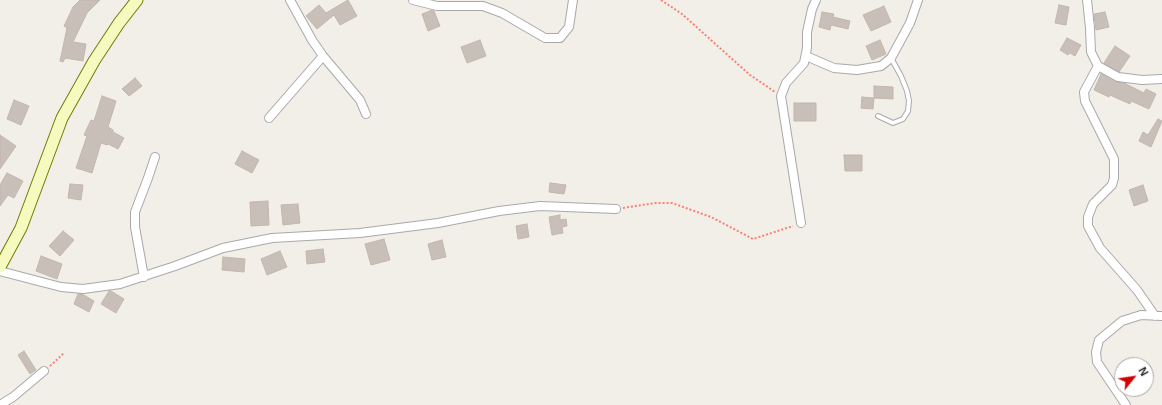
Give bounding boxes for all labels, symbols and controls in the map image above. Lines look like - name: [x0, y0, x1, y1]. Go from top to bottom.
- north arrow: [1114, 357, 1154, 397]
- text: N: [1136, 365, 1151, 378]

